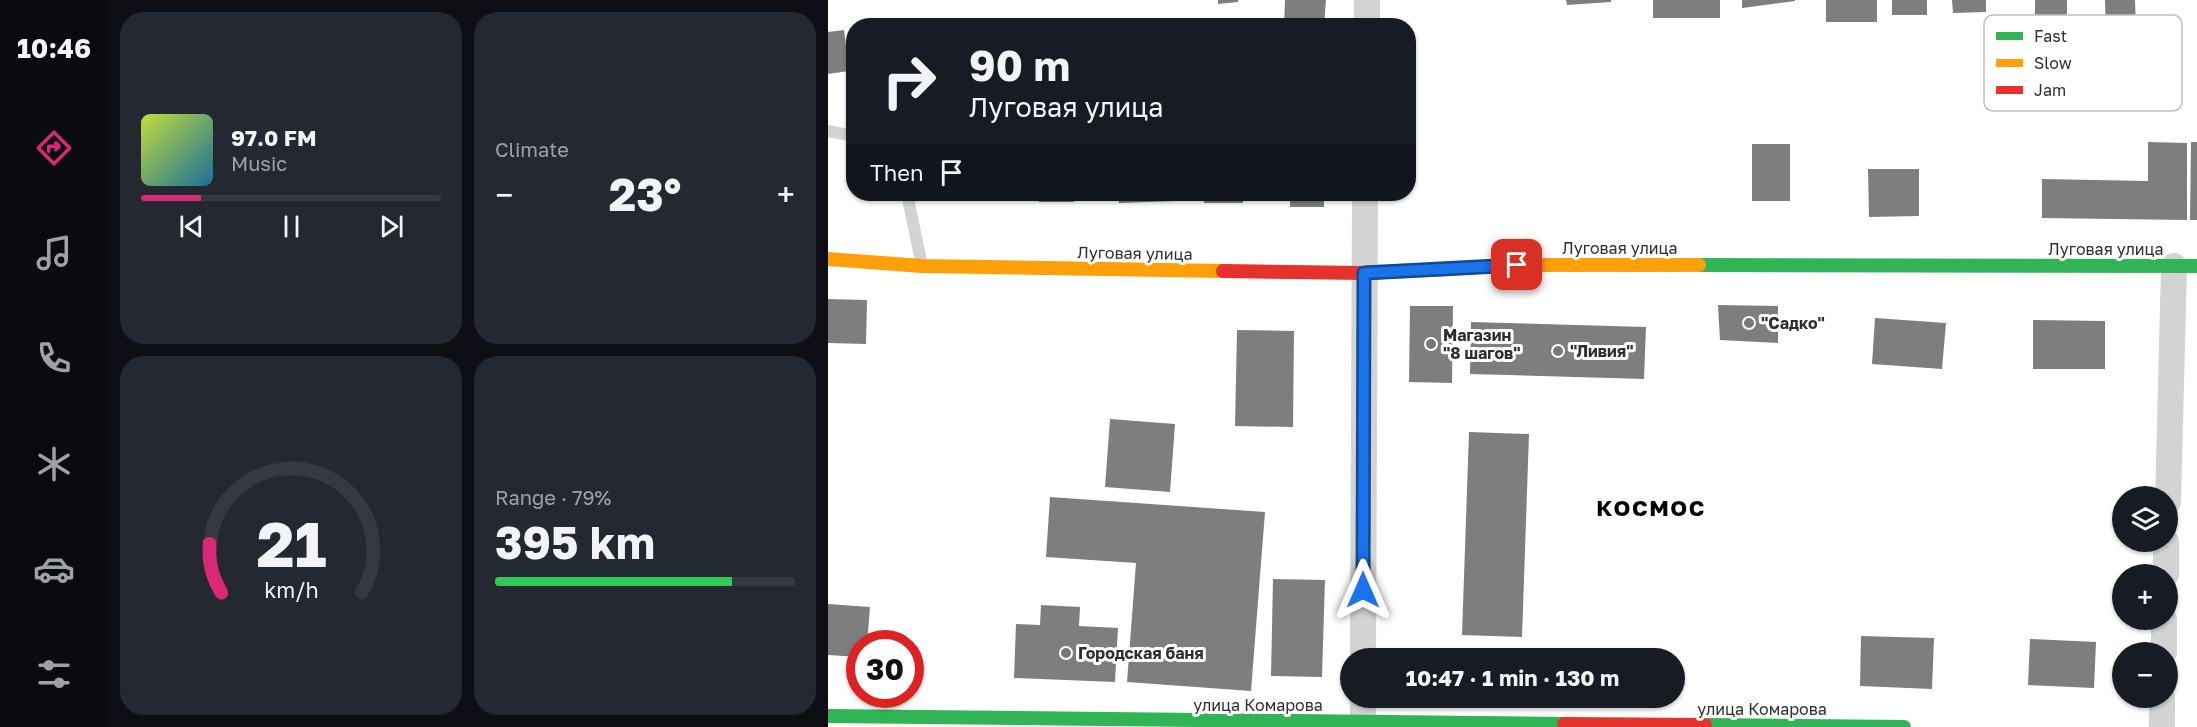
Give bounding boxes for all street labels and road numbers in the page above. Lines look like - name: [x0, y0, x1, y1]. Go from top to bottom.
- street label: Луговая улица: [1562, 238, 1678, 258]
- street label: Луговая улица: [2048, 239, 2164, 259]
- street label: Луговая улица: [1077, 242, 1193, 264]
- street label: улица Комарова: [1193, 695, 1323, 715]
- street label: улица Комарова: [1697, 699, 1827, 719]

